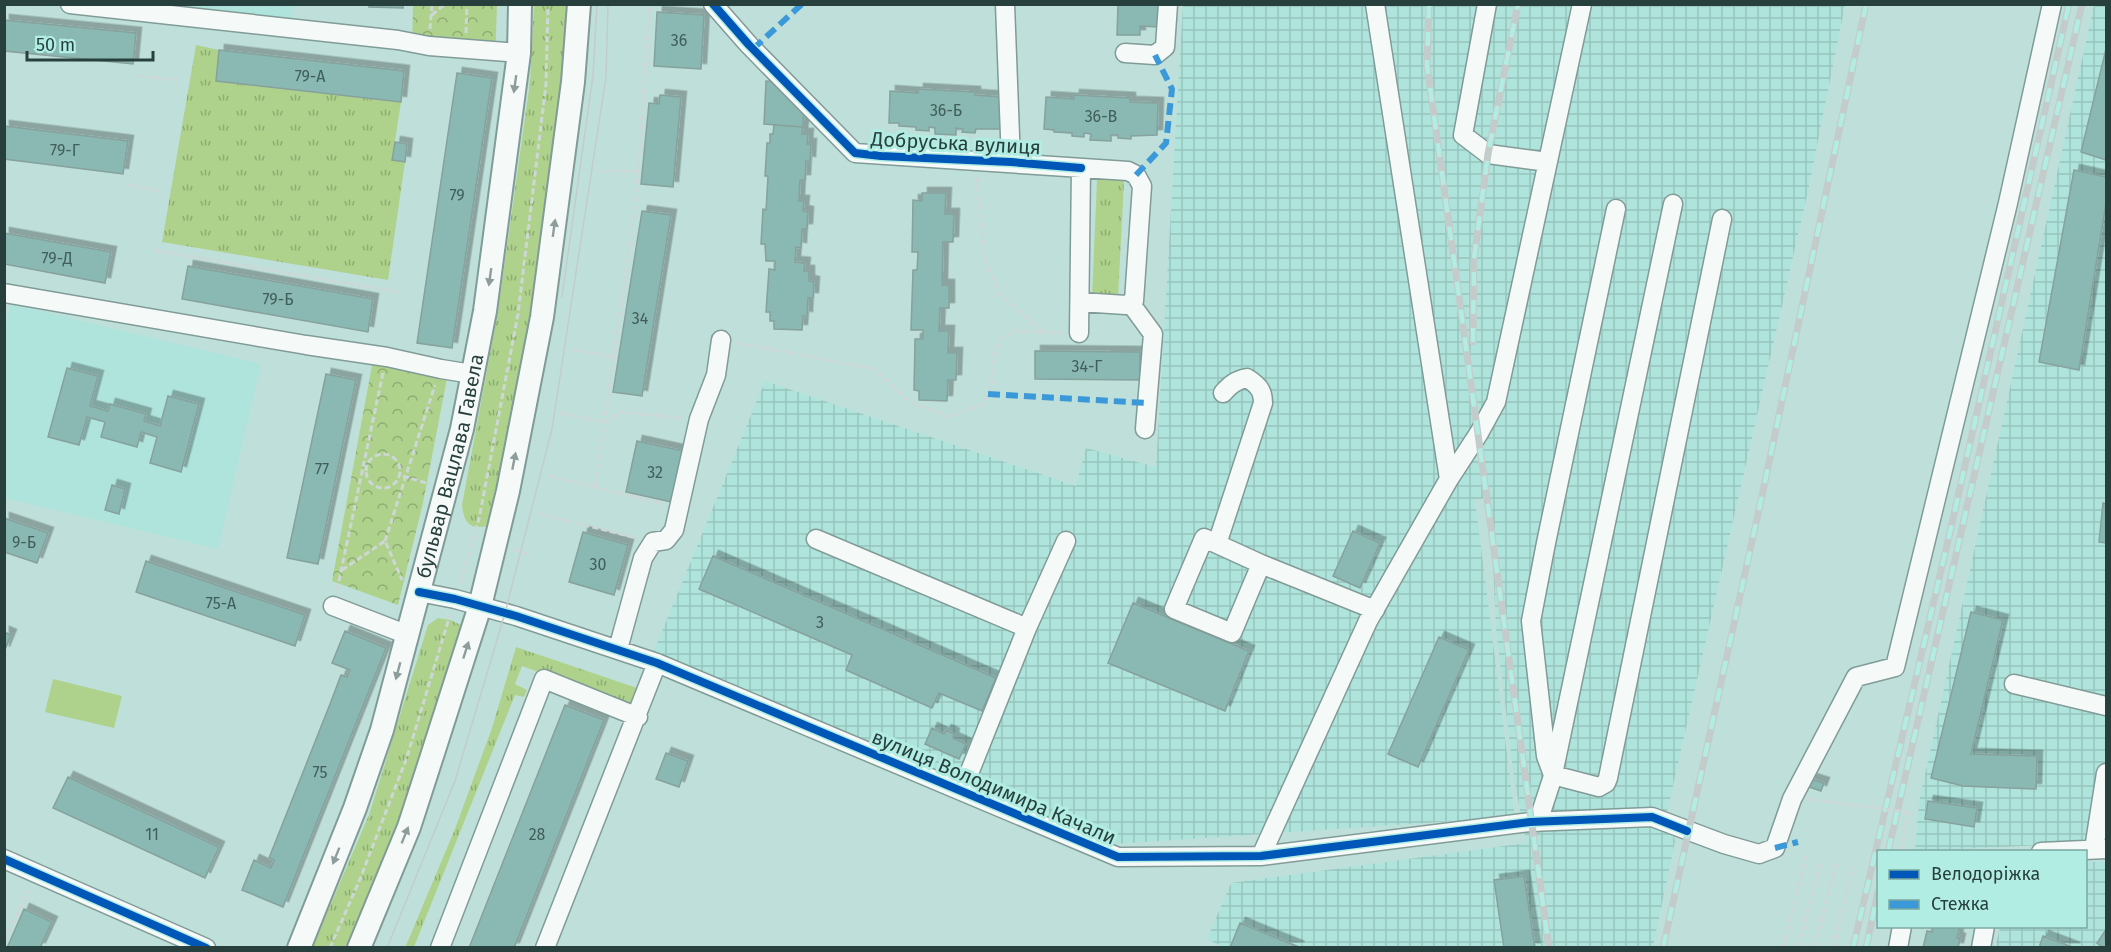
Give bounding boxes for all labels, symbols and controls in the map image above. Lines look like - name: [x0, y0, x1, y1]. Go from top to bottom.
- scale bar: [27, 24, 153, 62]
- house number: 36: [671, 31, 687, 50]
- text: 50 m: [36, 34, 75, 56]
- house number: 79-А: [295, 67, 326, 86]
- one-way arrow: [511, 74, 520, 93]
- house number: 36-Б: [930, 101, 962, 120]
- house number: 36-В: [1085, 107, 1118, 126]
- street label: Добруська вулиця: [869, 127, 1042, 159]
- house number: 79-Г: [50, 141, 80, 160]
- house number: 79: [449, 186, 465, 205]
- one-way arrow: [549, 218, 558, 237]
- house number: 79-Д: [42, 249, 73, 268]
- one-way arrow: [485, 268, 494, 287]
- house number: 79-Б: [263, 290, 293, 309]
- house number: 34: [632, 309, 649, 328]
- street label: бульвар Вацлава Гавела: [411, 352, 488, 581]
- house number: 34-Г: [1072, 357, 1103, 376]
- one-way arrow: [510, 452, 519, 471]
- house number: 77: [315, 460, 329, 479]
- house number: 32: [647, 463, 663, 482]
- house number: 9-Б: [12, 533, 36, 552]
- house number: 30: [590, 555, 607, 574]
- house number: 75-А: [206, 594, 237, 613]
- house number: 3: [816, 613, 824, 632]
- one-way arrow: [462, 641, 471, 659]
- one-way arrow: [393, 662, 402, 680]
- street label: вулиця Володимира Качали: [868, 725, 1120, 849]
- house number: 75: [313, 763, 327, 782]
- house number: 11: [145, 825, 159, 844]
- house number: 28: [529, 825, 546, 844]
- one-way arrow: [400, 826, 410, 844]
- one-way arrow: [331, 847, 340, 865]
- legend: [1877, 850, 2087, 928]
- text: Велодоріжка: [1931, 863, 2040, 885]
- text: Стежка: [1931, 893, 1989, 915]

